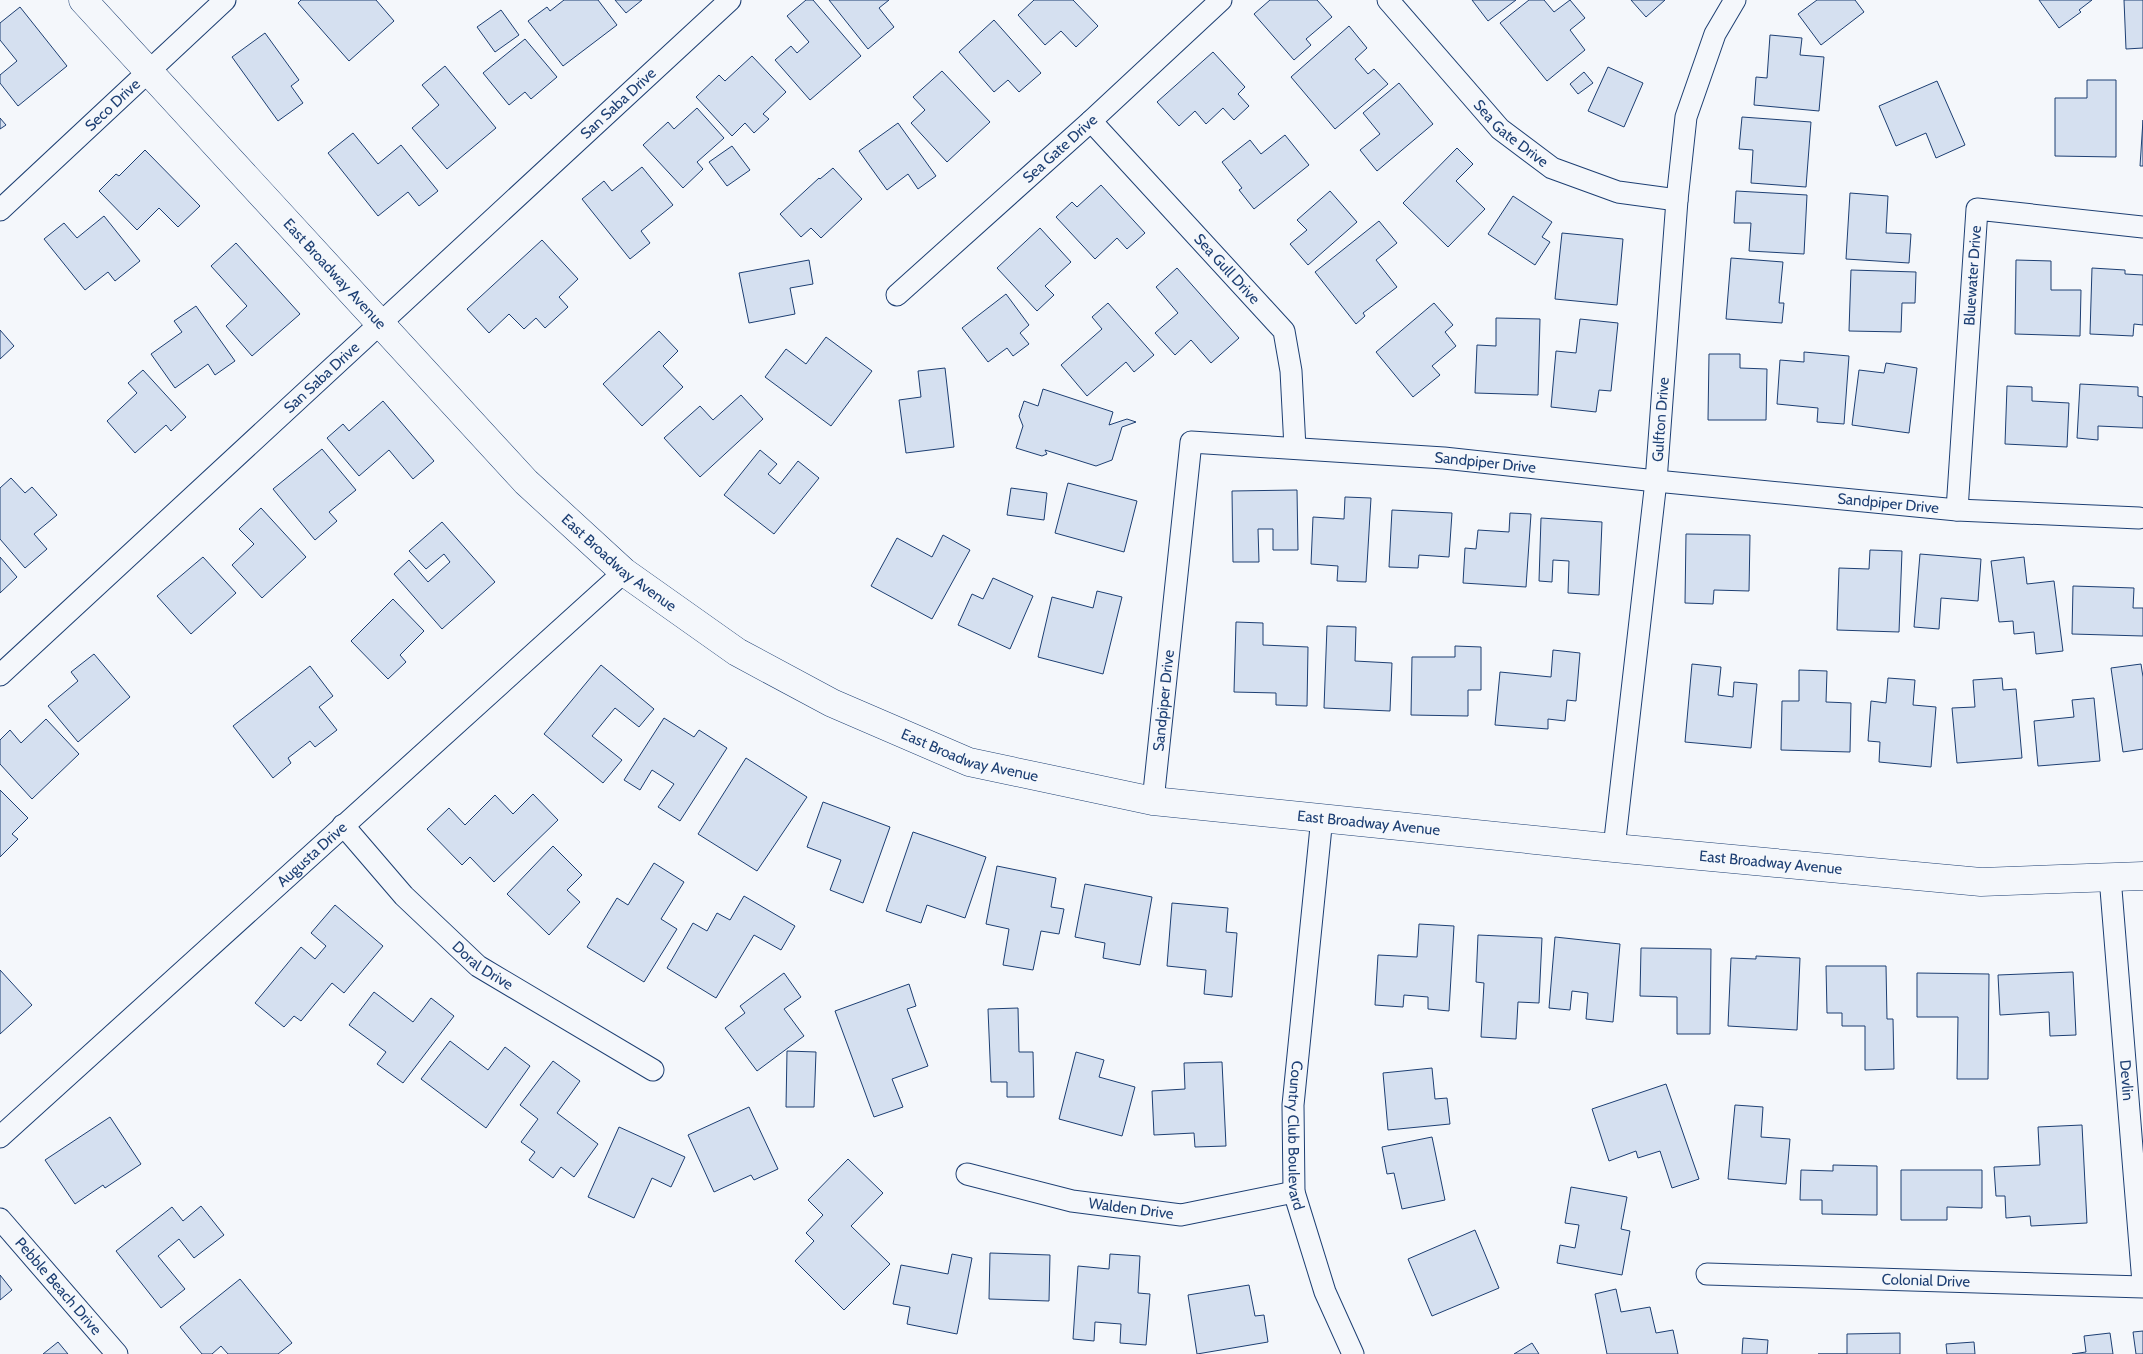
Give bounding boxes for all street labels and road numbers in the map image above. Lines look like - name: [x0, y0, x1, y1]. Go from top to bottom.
- street label: San Saba Drive: [577, 64, 660, 143]
- street label: Seco Drive: [81, 75, 144, 135]
- street label: Sea Gate Drive: [1470, 96, 1552, 171]
- street label: Sea Gate Drive: [1019, 111, 1101, 187]
- street label: East Broadway Avenue: [279, 215, 390, 333]
- street label: Bluewater Drive: [1960, 225, 1985, 326]
- street label: Sea Gull Drive: [1190, 230, 1264, 308]
- street label: San Saba Drive: [280, 338, 363, 417]
- street label: Gulfton Drive: [1648, 376, 1673, 463]
- street label: Sandpiper Drive: [1434, 448, 1537, 477]
- street label: Sandpiper Drive: [1836, 490, 1940, 517]
- street label: East Broadway Avenue: [558, 510, 680, 615]
- street label: Sandpiper Drive: [1149, 649, 1178, 752]
- street label: East Broadway Avenue: [898, 725, 1040, 786]
- street label: East Broadway Avenue: [1296, 807, 1441, 839]
- street label: Augusta Drive: [273, 818, 351, 891]
- street label: East Broadway Avenue: [1698, 847, 1843, 878]
- street label: Doral Drive: [448, 937, 517, 994]
- street label: Devlin: [2116, 1059, 2137, 1101]
- street label: Country Club Boulevard: [1284, 1060, 1308, 1212]
- street label: Walden Drive: [1087, 1194, 1175, 1223]
- street label: Pebble Beach Drive: [11, 1234, 106, 1339]
- street label: Colonial Drive: [1881, 1270, 1971, 1291]

